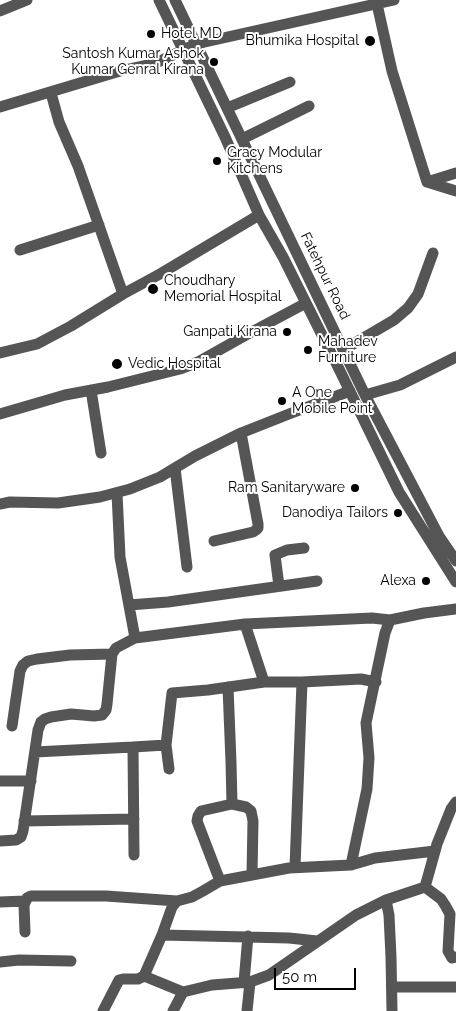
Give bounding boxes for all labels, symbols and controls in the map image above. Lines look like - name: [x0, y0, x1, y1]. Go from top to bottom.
- place label: Hotel MD: [161, 26, 222, 42]
- marker: Hotel MD: [145, 28, 157, 40]
- place label: Bhumika Hospital: [246, 33, 359, 49]
- marker: Bhumika Hospital: [363, 34, 377, 48]
- place label: Santosh Kumar Ashok Kumar Genral Kirana: [62, 46, 204, 78]
- marker: Santosh Kumar Ashok Kumar Genral Kirana: [208, 56, 220, 68]
- place label: Gracy Modular Kitchens: [227, 145, 322, 178]
- marker: Gracy Modular Kitchens: [211, 155, 223, 167]
- street label: Fatehpur Road: [297, 230, 353, 322]
- place label: Choudhary Memorial Hospital: [164, 273, 282, 306]
- marker: Choudhary Memorial Hospital: [146, 282, 160, 296]
- place label: Ganpati Kirana: [183, 324, 277, 340]
- marker: Ganpati Kirana: [281, 326, 293, 338]
- place label: Mahadev Furniture: [318, 334, 378, 367]
- marker: Mahadev Furniture: [302, 344, 314, 356]
- place label: Vedic Hospital: [128, 356, 221, 372]
- marker: Vedic Hospital: [110, 357, 124, 371]
- place label: A One Mobile Point: [292, 385, 373, 418]
- marker: A One Mobile Point: [276, 395, 288, 407]
- place label: Ram Sanitaryware: [228, 480, 345, 496]
- marker: Ram Sanitaryware: [349, 482, 361, 494]
- place label: Danodiya Tailors: [282, 505, 388, 521]
- marker: Danodiya Tailors: [392, 507, 404, 519]
- place label: Alexa: [380, 573, 416, 589]
- marker: Alexa: [420, 575, 432, 587]
- scale bar: [276, 958, 358, 990]
- text: 50 m: [282, 968, 317, 986]

